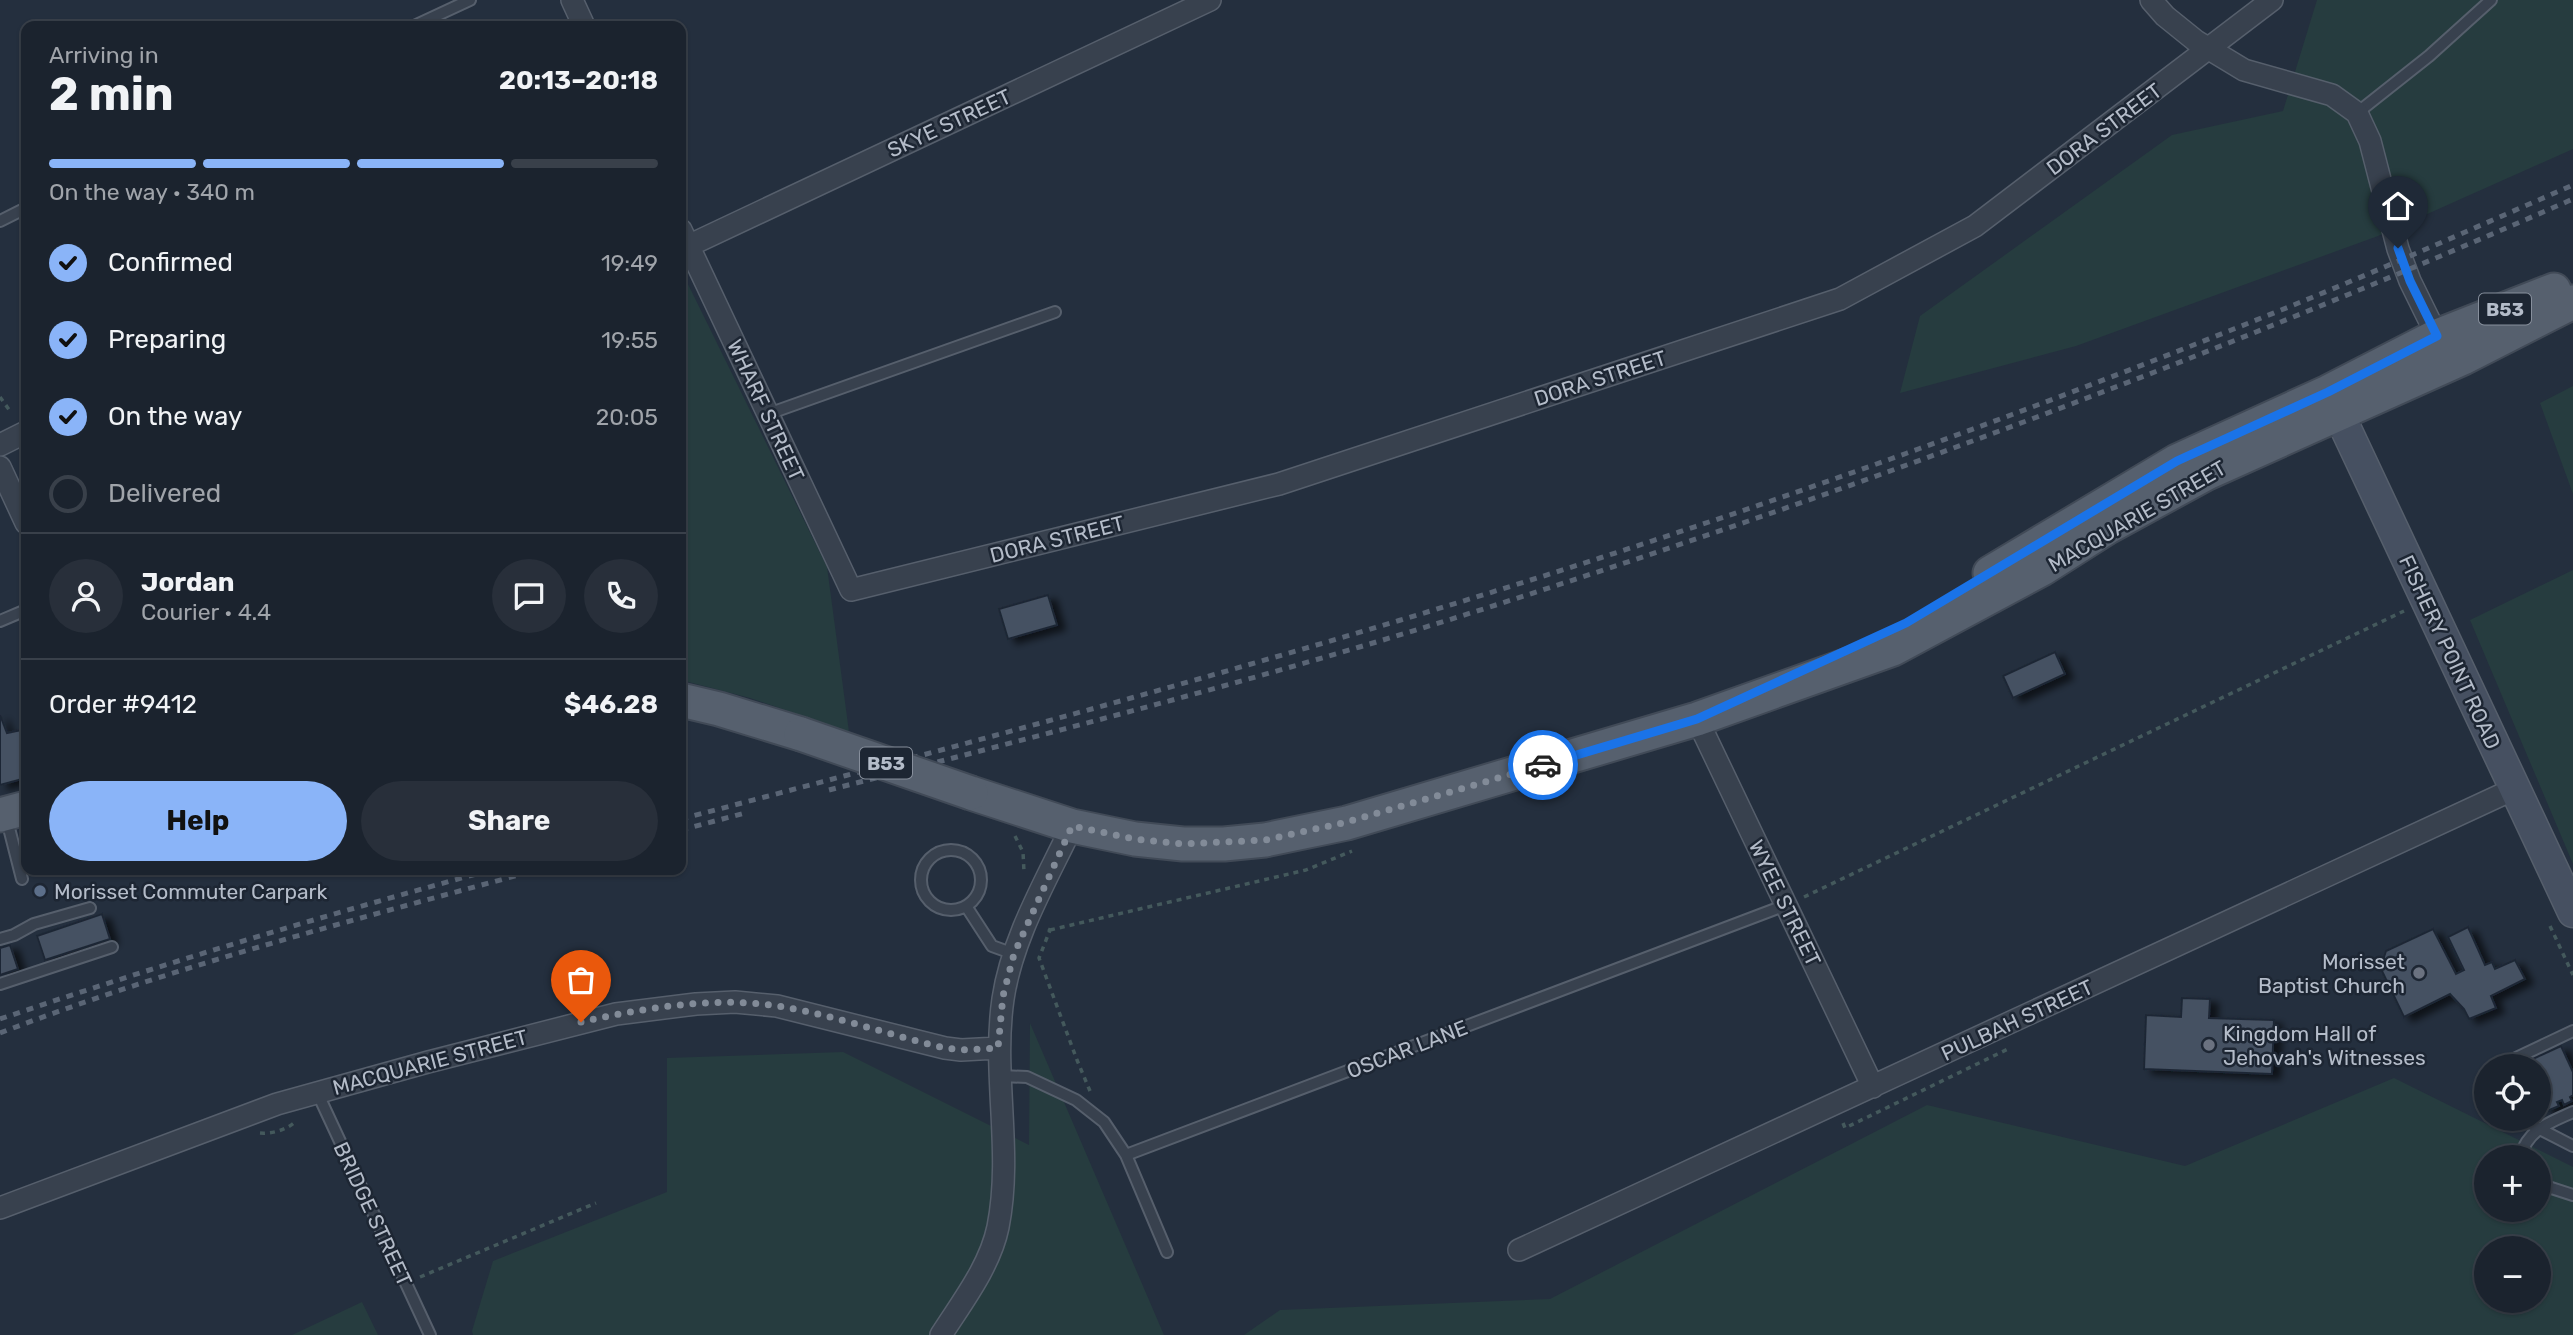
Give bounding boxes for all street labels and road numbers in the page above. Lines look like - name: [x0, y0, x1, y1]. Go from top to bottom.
- street label: DORA STREET: [2042, 78, 2166, 180]
- street label: SKYE STREET: [883, 83, 1015, 163]
- road number: B53: [2479, 294, 2531, 324]
- street label: WHARF STREET: [722, 335, 810, 485]
- street label: DORA STREET: [1531, 345, 1669, 411]
- street label: MACQUARIE STREET: [2044, 455, 2230, 577]
- street label: DORA STREET: [987, 510, 1127, 568]
- street label: FISHERY POINT ROAD: [2394, 551, 2506, 753]
- road number: B53: [860, 748, 912, 778]
- street label: WYEE STREET: [1744, 836, 1826, 970]
- street label: PULBAH STREET: [1937, 974, 2097, 1066]
- street label: OSCAR LANE: [1343, 1015, 1471, 1083]
- street label: MACQUARIE STREET: [330, 1024, 530, 1100]
- street label: BRIDGE STREET: [329, 1138, 417, 1290]

